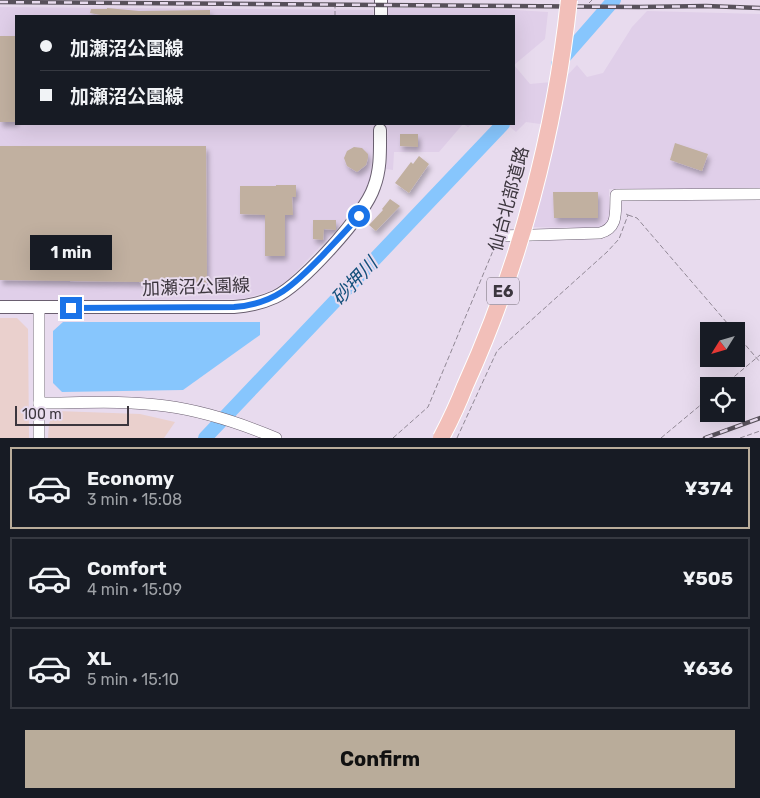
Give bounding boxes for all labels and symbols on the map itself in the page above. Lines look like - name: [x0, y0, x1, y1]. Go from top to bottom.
- street label: 仙台北部道路: [484, 144, 534, 254]
- route start: [348, 205, 370, 227]
- callout: 1 min: [30, 236, 112, 270]
- water label: 砂押川: [327, 251, 384, 310]
- street label: 加瀬沼公園線: [142, 274, 250, 300]
- road number: E6: [487, 278, 519, 304]
- route end: [60, 297, 82, 319]
- north arrow: [700, 322, 745, 368]
- scale bar: [15, 403, 129, 426]

